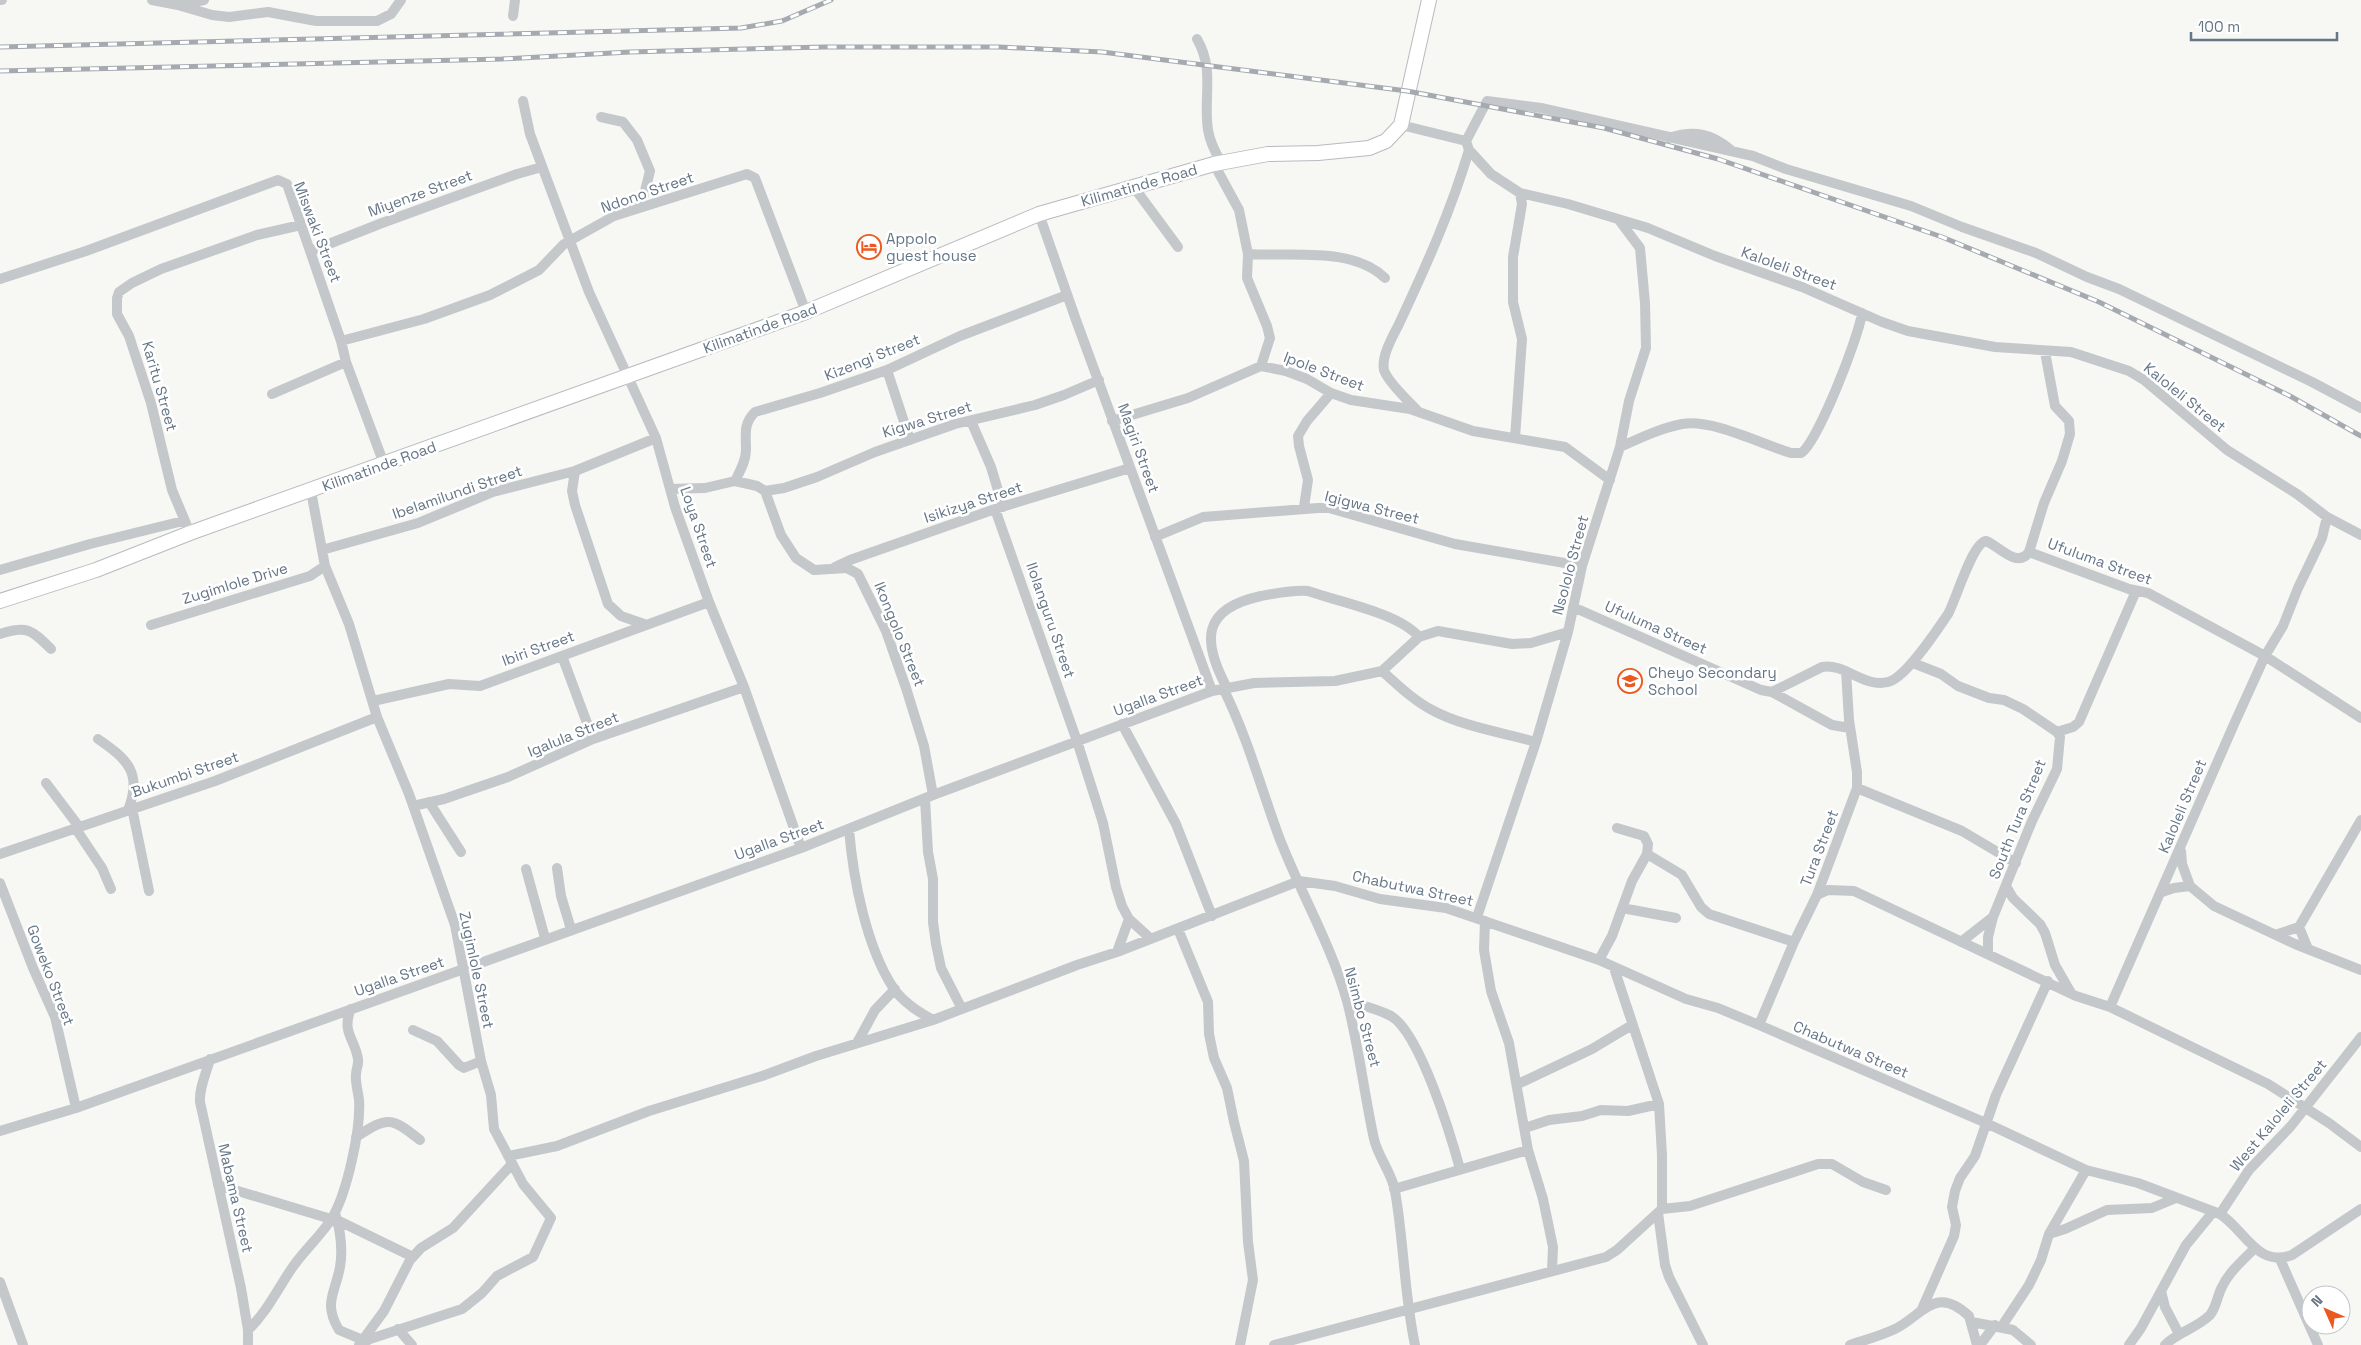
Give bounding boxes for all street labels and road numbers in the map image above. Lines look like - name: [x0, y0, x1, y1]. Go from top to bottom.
- street label: Kilimatinde Road: [1079, 159, 1199, 211]
- street label: Miyenze Street: [365, 165, 475, 221]
- street label: Ndono Street: [598, 167, 696, 217]
- street label: Miswaki Street: [290, 179, 346, 285]
- street label: Kaloleli Street: [1739, 242, 1839, 294]
- street label: Kilimatinde Road: [700, 299, 820, 357]
- street label: Kizengi Street: [821, 329, 923, 385]
- street label: Karitu Street: [138, 339, 182, 433]
- street label: Ipole Street: [1281, 347, 1367, 395]
- street label: Kaloleli Street: [2140, 358, 2230, 436]
- street label: Kigwa Street: [880, 396, 974, 442]
- street label: Magiri Street: [1114, 401, 1164, 495]
- street label: Kilimatinde Road: [319, 437, 439, 495]
- street label: Ibelamilundi Street: [390, 461, 525, 523]
- street label: Isikizya Street: [921, 477, 1025, 527]
- street label: Loya Street: [676, 484, 722, 570]
- street label: Igigwa Street: [1323, 486, 1421, 528]
- street label: Nsololo Street: [1548, 513, 1592, 617]
- street label: Ufuluma Street: [2045, 533, 2155, 589]
- street label: Zugimlole Drive: [180, 558, 290, 608]
- street label: Ilolanguru Street: [1022, 559, 1080, 681]
- street label: Ikongolo Street: [870, 579, 930, 689]
- street label: Ufuluma Street: [1602, 596, 1710, 658]
- street label: Ibiri Street: [499, 626, 577, 670]
- street label: Ugalla Street: [1111, 670, 1205, 720]
- street label: Igalula Street: [525, 707, 622, 761]
- street label: Bukumbi Street: [129, 747, 241, 801]
- street label: South Tura Street: [1984, 756, 2050, 882]
- street label: Kaloleli Street: [2154, 756, 2210, 856]
- street label: Tura Street: [1796, 807, 1842, 889]
- street label: Ugalla Street: [732, 814, 826, 864]
- street label: Chabutwa Street: [1351, 866, 1475, 910]
- street label: Zugimlole Street: [455, 910, 499, 1030]
- street label: Goweko Street: [23, 922, 79, 1028]
- street label: Ugalla Street: [352, 952, 447, 1000]
- street label: Nsimbo Street: [1340, 965, 1386, 1069]
- street label: Chabutwa Street: [1790, 1016, 1912, 1082]
- street label: West Kaloleli Street: [2226, 1055, 2331, 1175]
- street label: Mabama Street: [214, 1142, 258, 1254]

